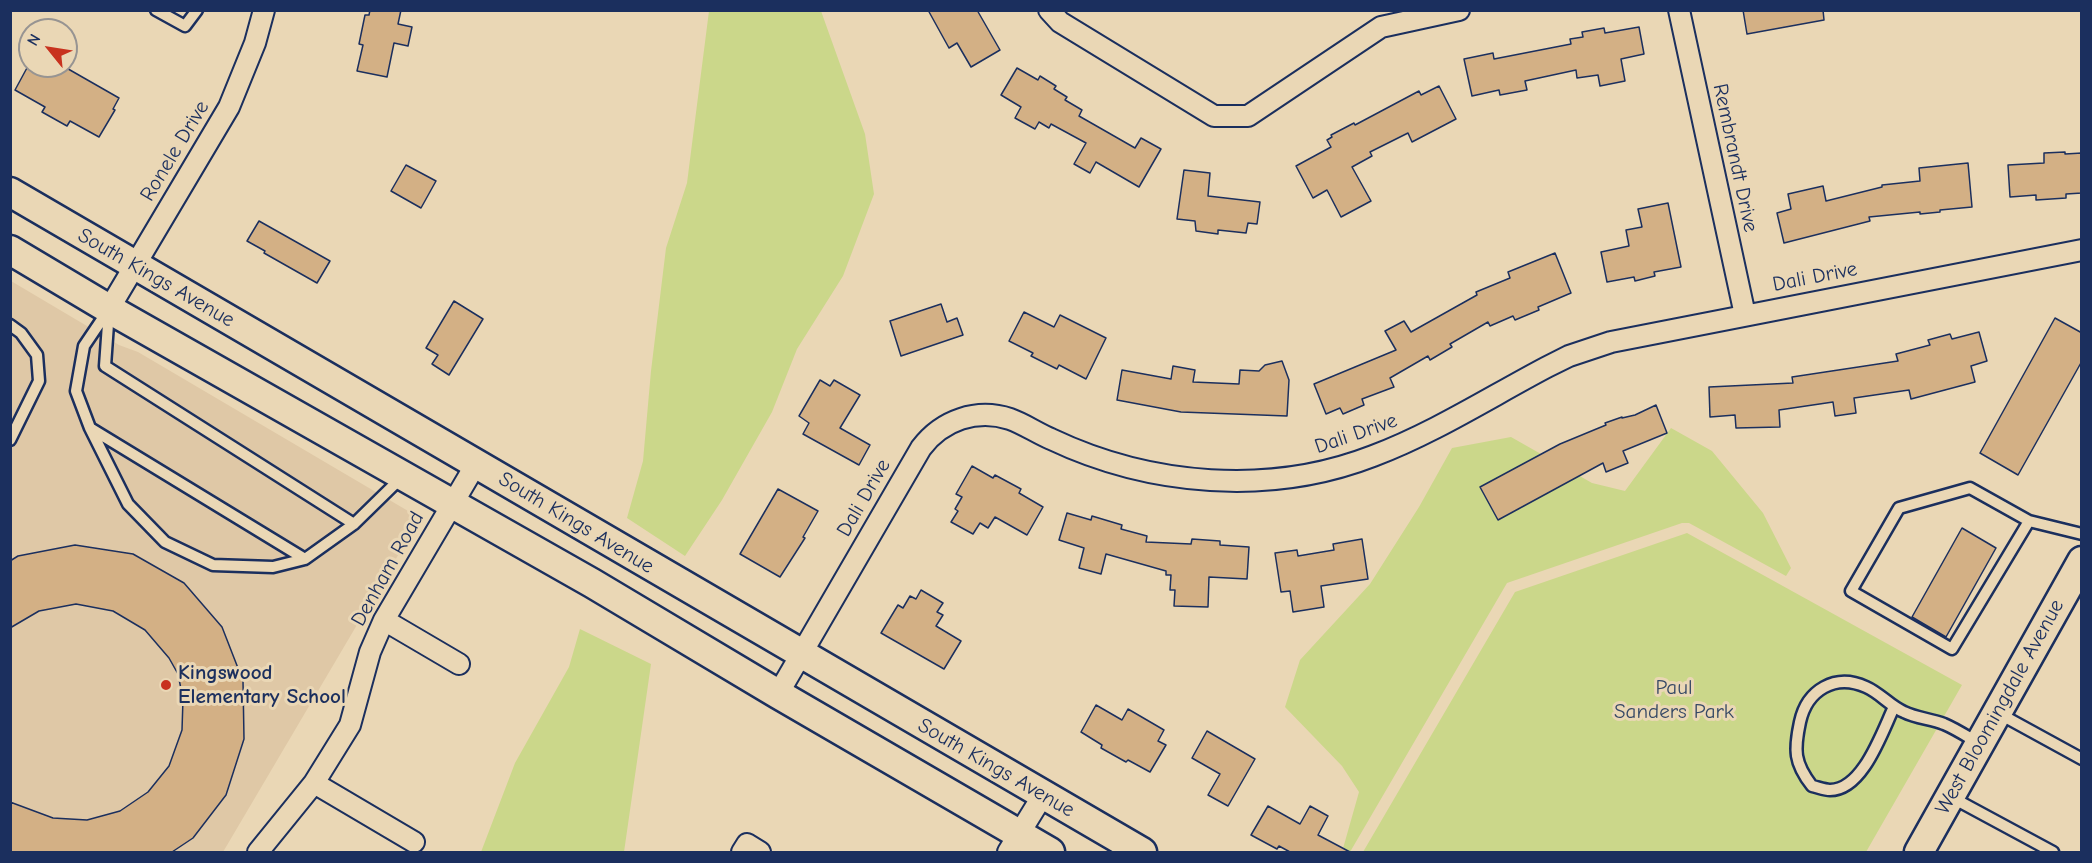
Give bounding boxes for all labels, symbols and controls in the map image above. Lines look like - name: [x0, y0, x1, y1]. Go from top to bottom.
- north arrow: [18, 18, 78, 78]
- text: N: [24, 31, 45, 49]
- street label: Rembrandt Drive: [1707, 81, 1763, 235]
- street label: Ronele Drive: [135, 96, 215, 206]
- street label: South Kings Avenue: [73, 223, 239, 333]
- street label: Dali Drive: [1771, 256, 1859, 298]
- street label: Dali Drive: [1311, 408, 1401, 460]
- street label: Dali Drive: [832, 455, 896, 541]
- street label: South Kings Avenue: [494, 467, 658, 579]
- street label: Denham Road: [346, 507, 430, 631]
- street label: West Bloomingdale Avenue: [1930, 595, 2070, 819]
- place label: Kingswood Elementary School: [178, 660, 346, 710]
- park label: Paul Sanders Park: [1614, 675, 1734, 725]
- marker: Kingswood Elementary School: [159, 678, 173, 692]
- street label: South Kings Avenue: [913, 713, 1079, 823]

